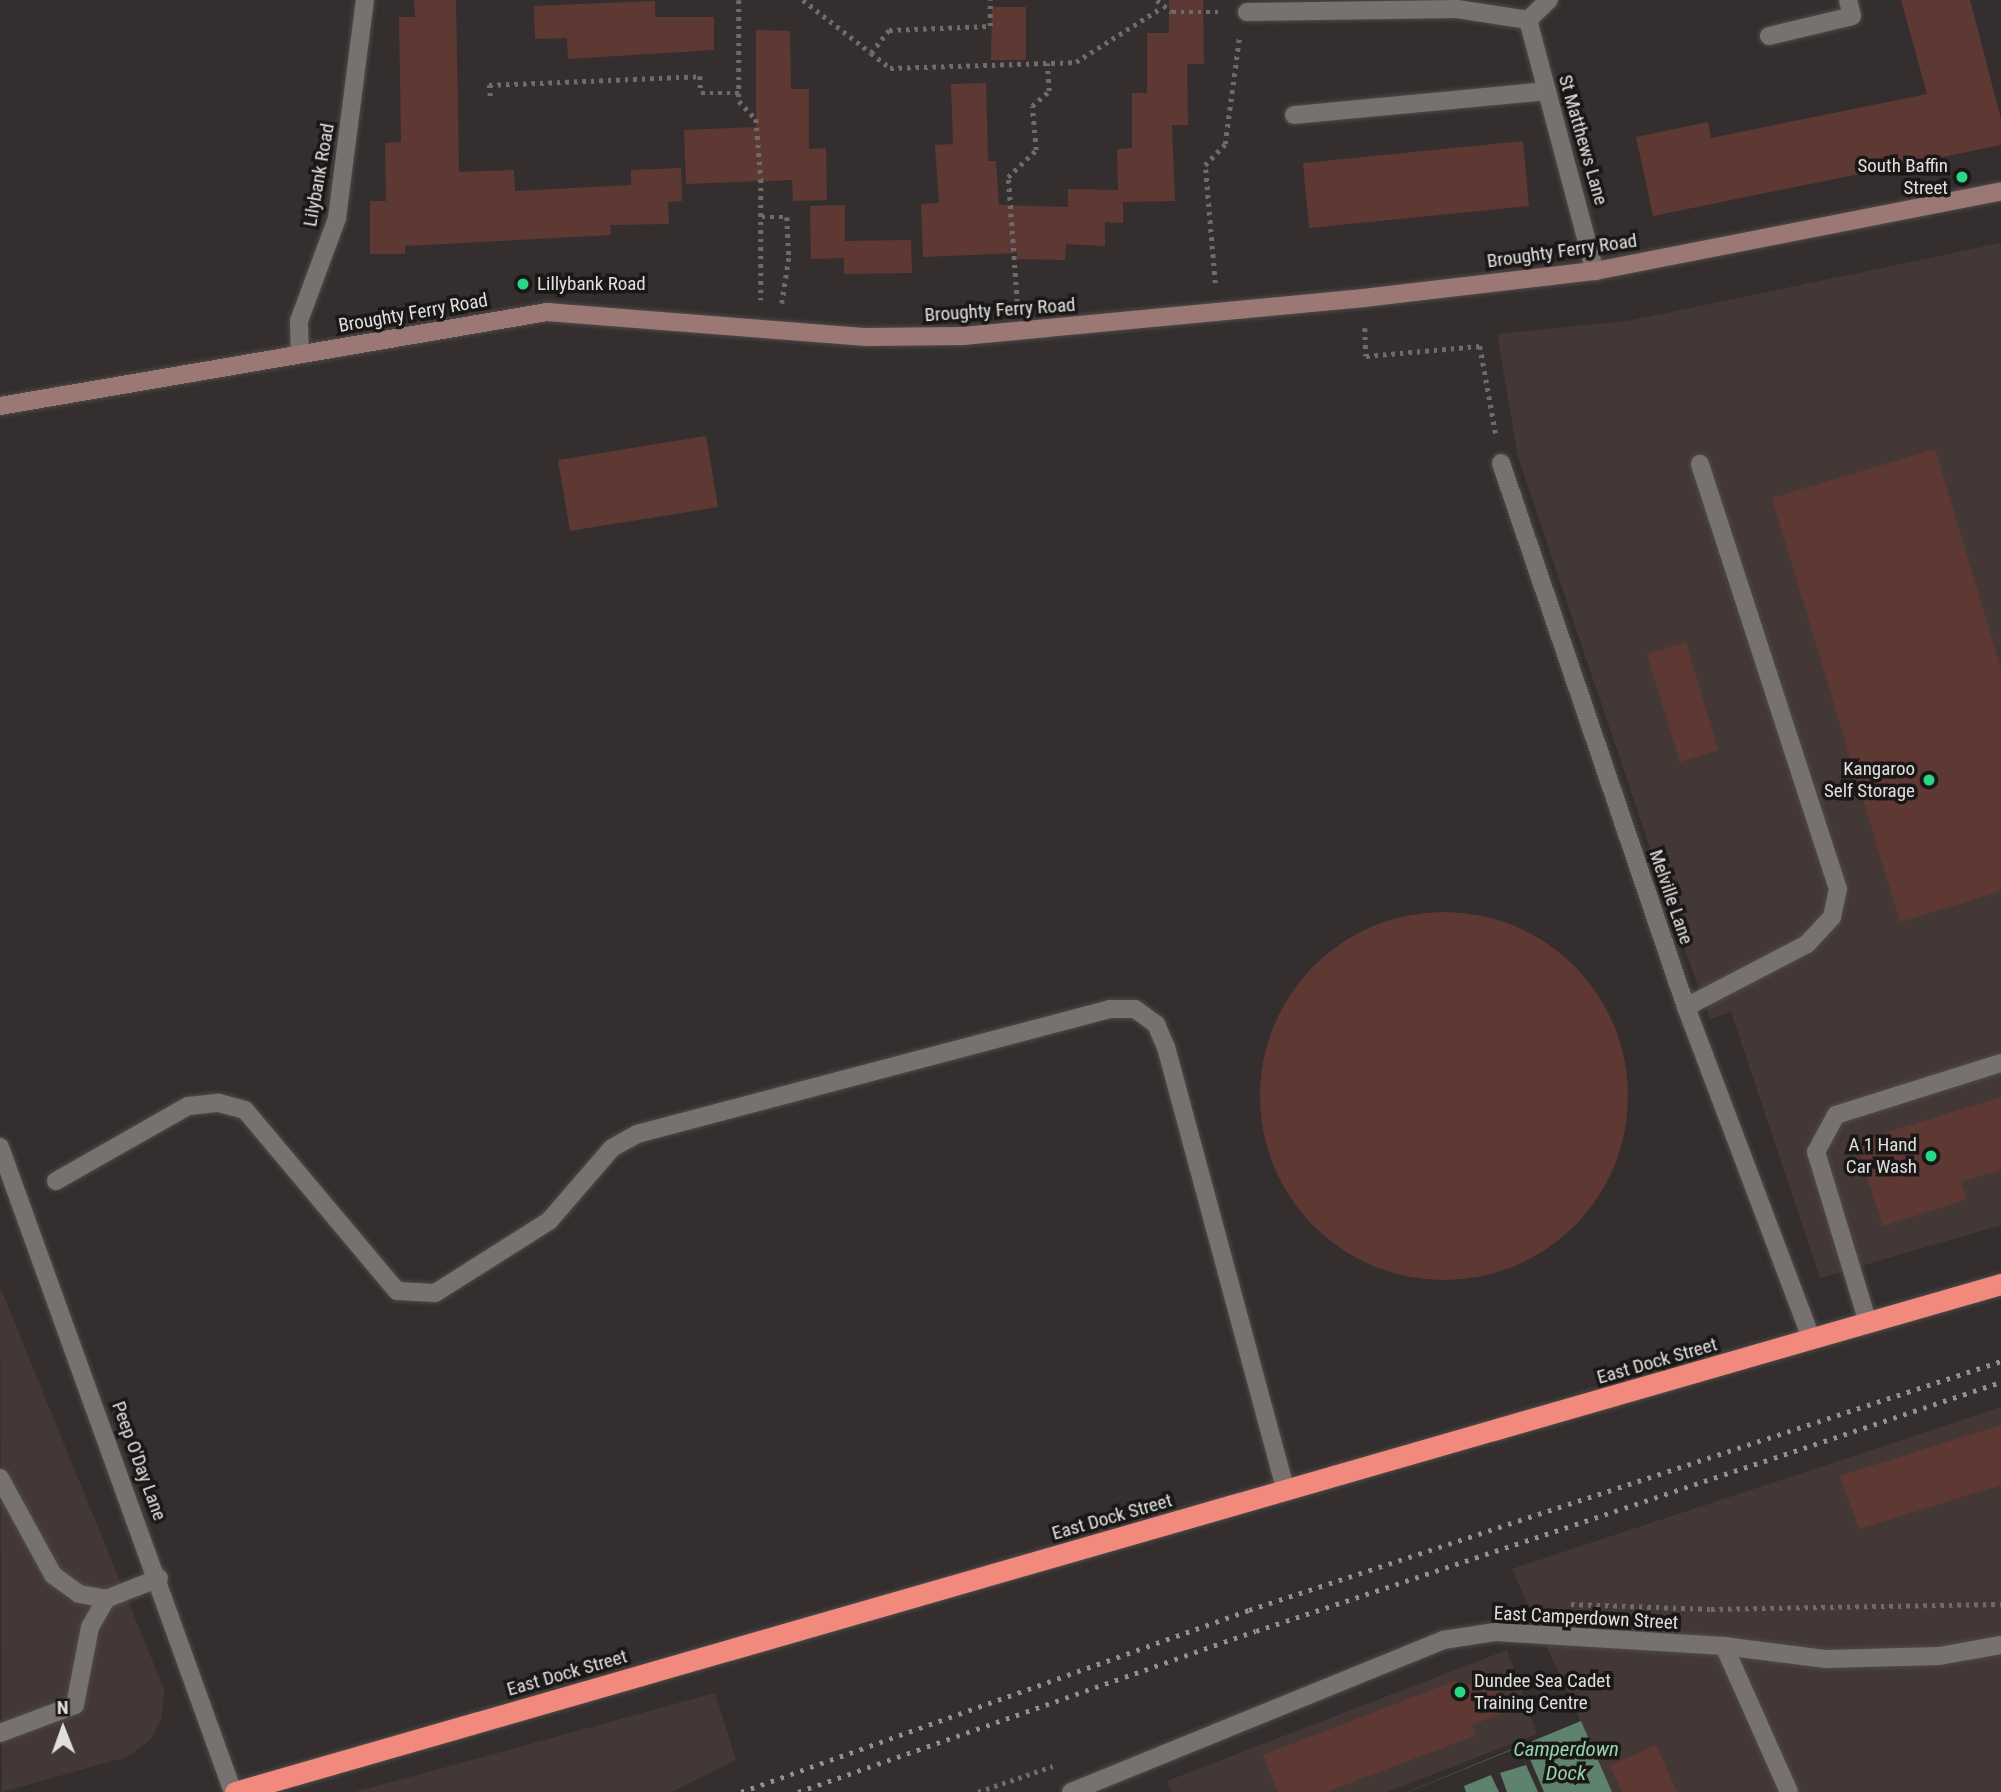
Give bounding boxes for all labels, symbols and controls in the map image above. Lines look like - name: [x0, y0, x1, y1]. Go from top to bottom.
- street label: St Matthews Lane: [1554, 72, 1612, 208]
- street label: Lilybank Road: [299, 122, 339, 228]
- place label: South Baffin Street: [1857, 155, 1948, 199]
- marker: South Baffin Street: [1954, 169, 1970, 185]
- street label: Broughty Ferry Road: [1486, 229, 1638, 273]
- place label: Lillybank Road: [537, 273, 646, 295]
- marker: Lillybank Road: [515, 276, 531, 292]
- street label: Broughty Ferry Road: [337, 289, 489, 337]
- street label: Broughty Ferry Road: [924, 293, 1076, 327]
- place label: Kangaroo Self Storage: [1824, 758, 1915, 802]
- marker: Kangaroo Self Storage: [1921, 772, 1937, 788]
- street label: Melville Lane: [1644, 847, 1698, 947]
- place label: A 1 Hand Car Wash: [1846, 1134, 1917, 1178]
- marker: A 1 Hand Car Wash: [1923, 1148, 1939, 1164]
- street label: East Dock Street: [1594, 1333, 1720, 1389]
- street label: Peep O'Day Lane: [107, 1398, 171, 1524]
- street label: East Dock Street: [1049, 1489, 1175, 1545]
- street label: East Camperdown Street: [1493, 1602, 1679, 1634]
- street label: East Dock Street: [504, 1645, 630, 1701]
- place label: Dundee Sea Cadet Training Centre: [1474, 1670, 1611, 1714]
- marker: Dundee Sea Cadet Training Centre: [1452, 1684, 1468, 1700]
- north arrow: [28, 1694, 98, 1764]
- text: N: [57, 1696, 69, 1719]
- water label: Camperdown Dock: [1513, 1736, 1619, 1786]

